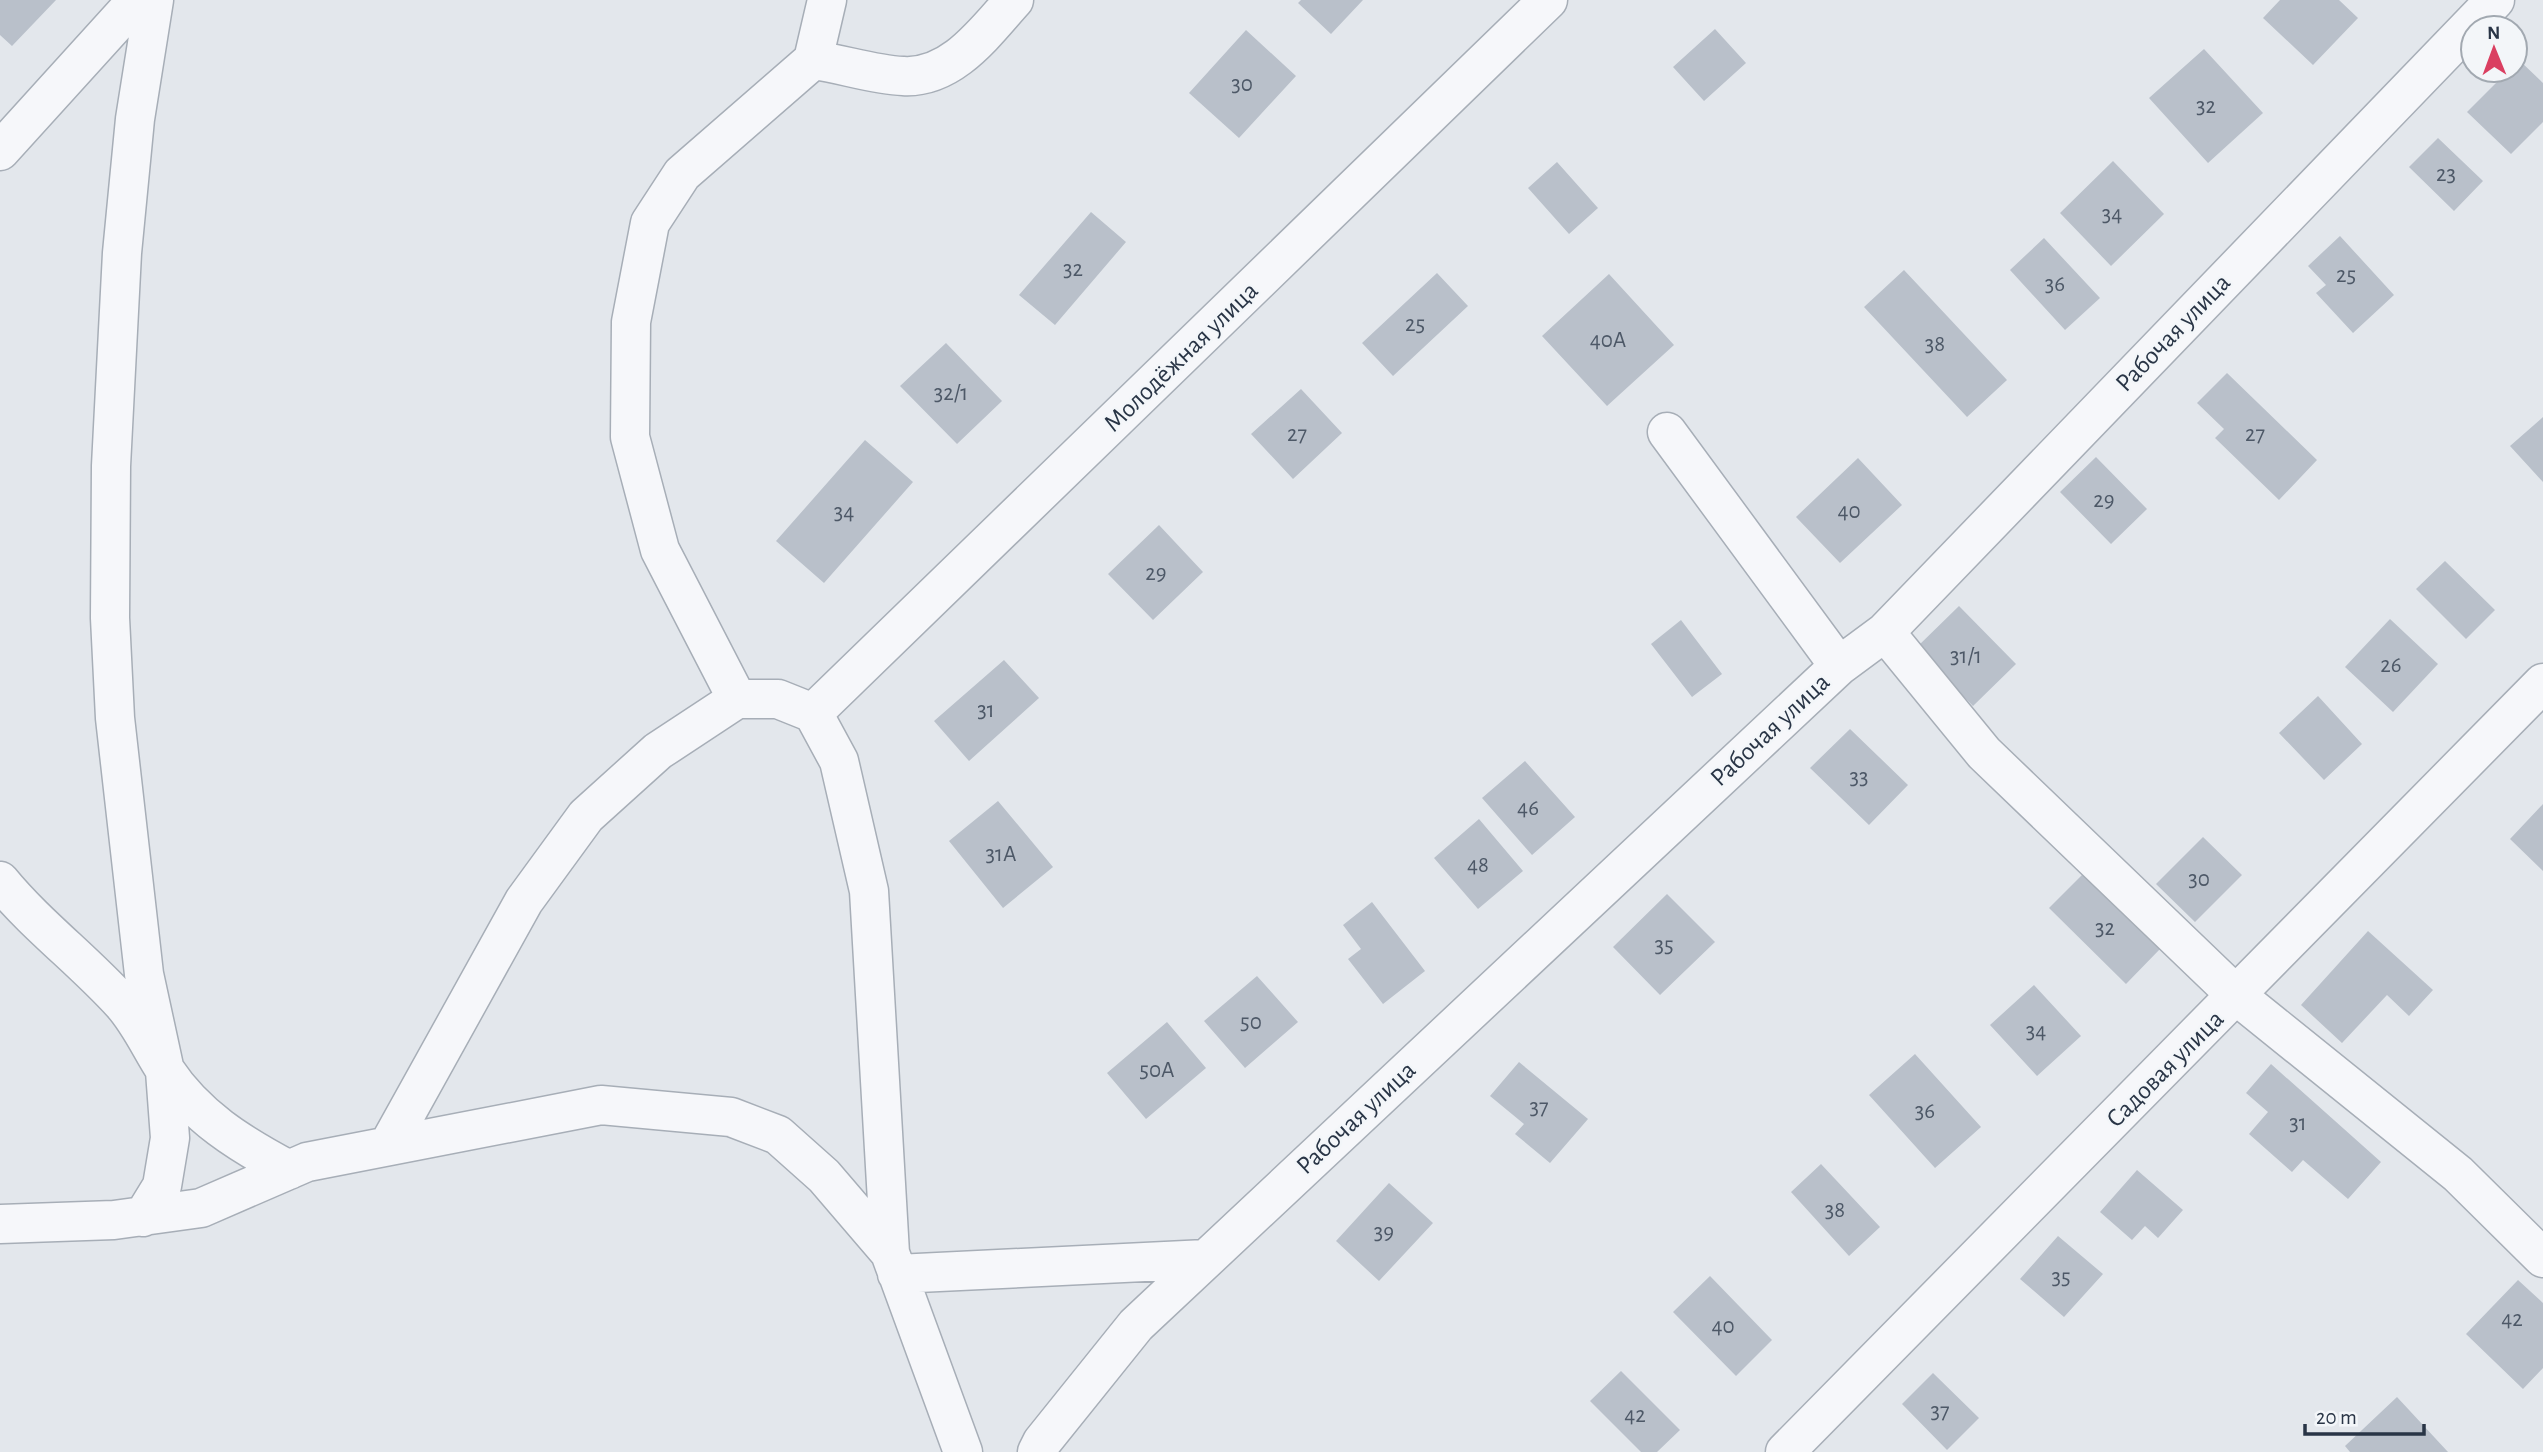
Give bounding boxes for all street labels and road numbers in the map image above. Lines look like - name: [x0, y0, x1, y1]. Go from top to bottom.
- street label: Рабочая улица: [2111, 269, 2235, 397]
- street label: Молодёжная улица: [1099, 277, 1263, 437]
- street label: Рабочая улица: [1705, 668, 1835, 791]
- street label: Садовая улица: [2101, 1005, 2229, 1133]
- street label: Рабочая улица: [1291, 1056, 1421, 1179]

